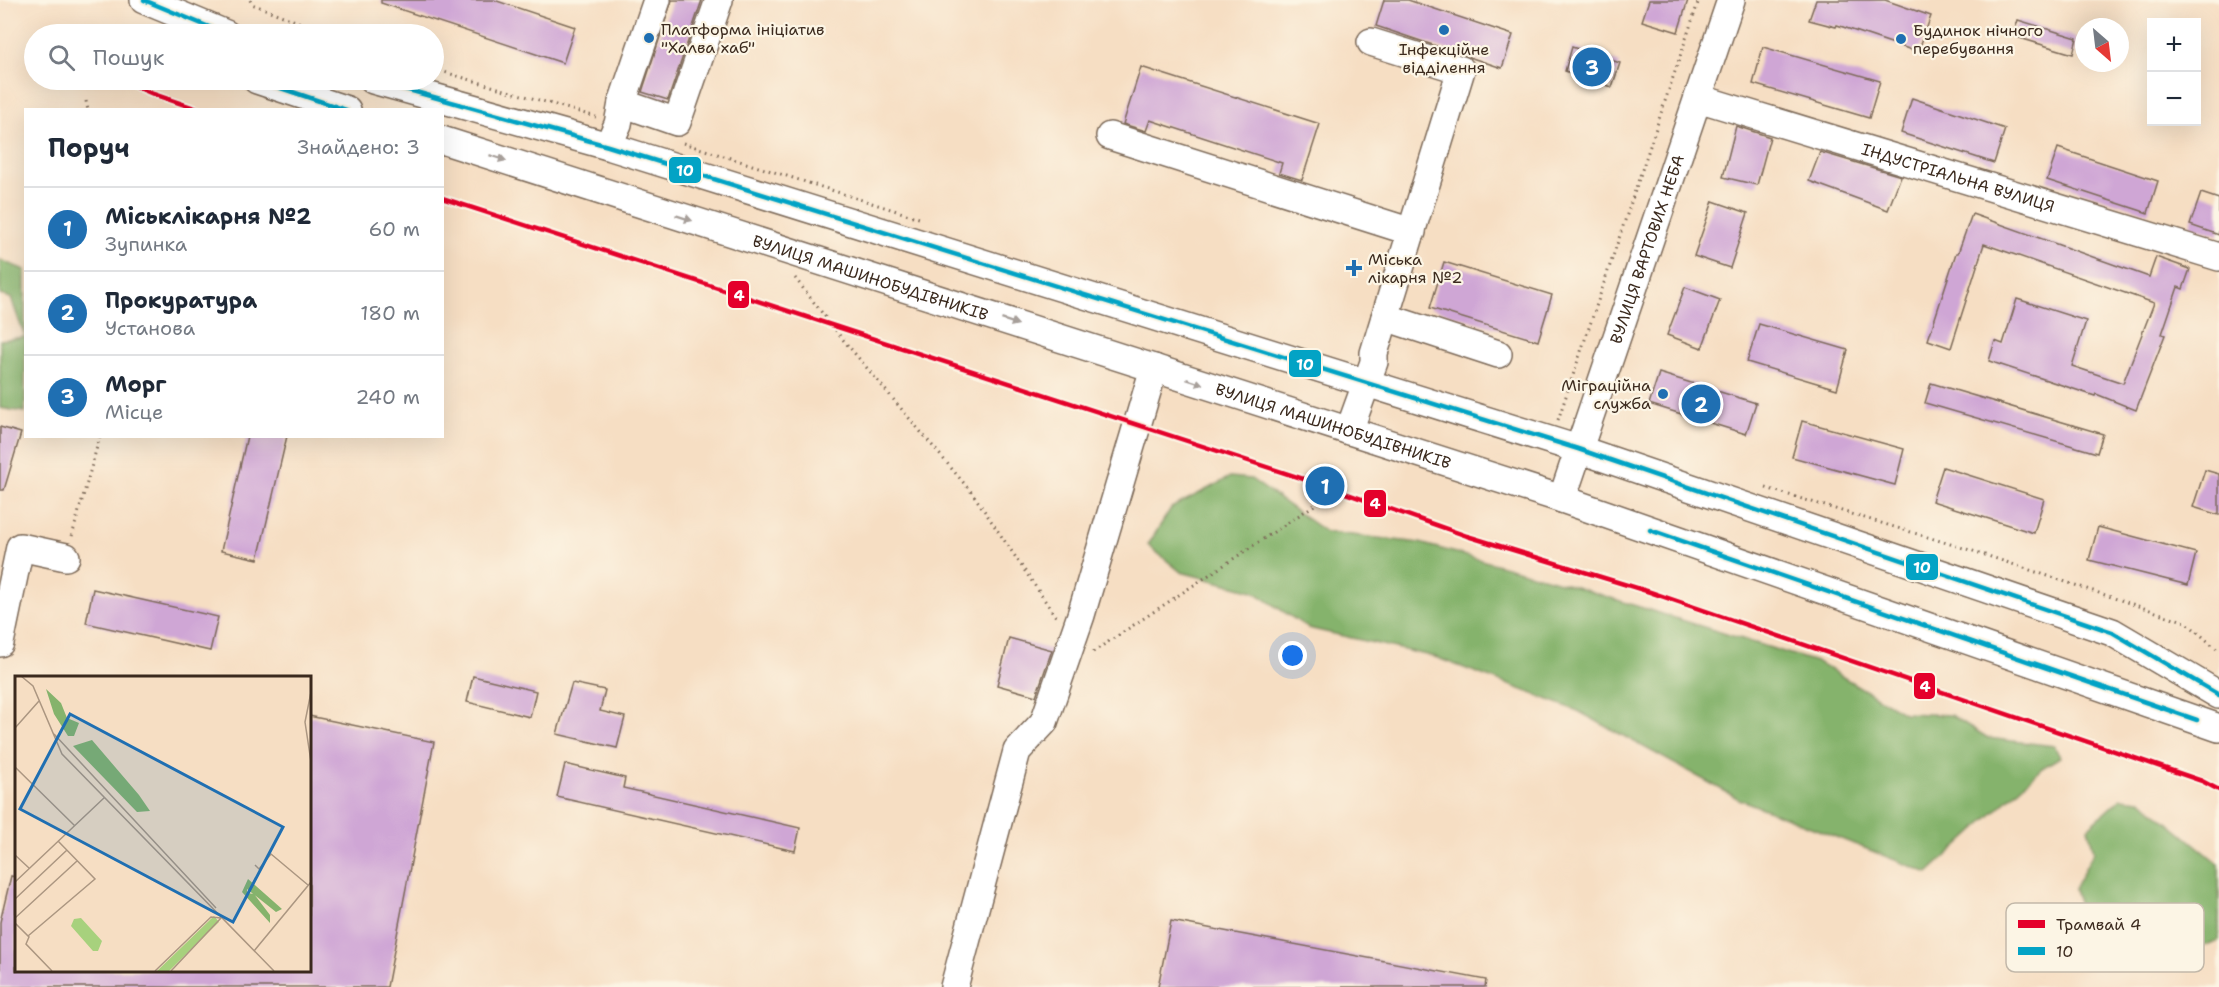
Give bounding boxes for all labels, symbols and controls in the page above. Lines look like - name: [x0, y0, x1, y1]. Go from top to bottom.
- north arrow: [2075, 18, 2129, 72]
- map controls: [2147, 18, 2201, 126]
- button: +: [2147, 18, 2201, 72]
- place label: Платформа ініціатив "Халва хаб": [661, 19, 825, 58]
- place label: Будинок нічного перебування: [1913, 20, 2043, 59]
- marker: Інфекційне відділення: [1437, 23, 1451, 37]
- search box: [24, 24, 444, 90]
- marker: Платформа ініціатив "Халва хаб": [642, 31, 656, 45]
- marker: Будинок нічного перебування: [1894, 32, 1908, 46]
- place label: Інфекційне відділення: [1399, 39, 1489, 78]
- icon: search: [45, 41, 78, 74]
- text: Пошук: [93, 43, 164, 72]
- pin: 3: [1572, 44, 1612, 90]
- button: −: [2147, 72, 2201, 126]
- text: Поруч: [48, 130, 130, 165]
- text: Знайдено: 3: [297, 134, 420, 160]
- street label: ІНДУСТРІАЛЬНА ВУЛИЦЯ: [1859, 138, 2057, 217]
- street label: ВУЛИЦЯ ВАРТОВИХ НЕБА: [1605, 152, 1688, 346]
- one-way arrow: [489, 154, 507, 163]
- line badge: 10: [668, 156, 702, 184]
- text: 10: [676, 160, 694, 181]
- text: Міськлікарня №2: [105, 202, 311, 231]
- one-way arrow: [675, 214, 693, 223]
- text: 1: [63, 216, 72, 242]
- text: 60 m: [368, 216, 420, 242]
- street label: ВУЛИЦЯ МАШИНОБУДІВНИКІВ: [750, 230, 991, 325]
- text: Зупинка: [105, 231, 187, 257]
- place label: Міська лікарня №2: [1368, 249, 1463, 288]
- marker: Міська лікарня №2: [1345, 259, 1363, 277]
- line badge: 4: [727, 280, 750, 309]
- text: 4: [733, 285, 745, 306]
- text: Прокуратура: [105, 286, 257, 315]
- text: 2: [61, 300, 75, 326]
- text: 180 m: [360, 300, 420, 326]
- text: Установа: [105, 315, 195, 341]
- one-way arrow: [1001, 318, 1019, 327]
- line badge: 10: [1288, 349, 1322, 378]
- text: 10: [1296, 354, 1314, 375]
- text: Морг: [105, 370, 167, 399]
- place label: Міграційна служба: [1561, 375, 1651, 414]
- one-way arrow: [1186, 377, 1204, 387]
- street label: ВУЛИЦЯ МАШИНОБУДІВНИКІВ: [1213, 378, 1454, 473]
- pin: 2: [1682, 382, 1720, 426]
- text: 3: [61, 384, 75, 410]
- text: 240 m: [355, 384, 420, 410]
- marker: Міграційна служба: [1656, 387, 1670, 401]
- text: Місце: [105, 399, 163, 425]
- pin: 1: [1306, 464, 1344, 508]
- line badge: 4: [1363, 489, 1387, 518]
- text: 4: [1369, 493, 1381, 514]
- line badge: 10: [1905, 553, 1939, 581]
- text: 10: [1913, 557, 1931, 578]
- your location: [1278, 641, 1307, 670]
- line badge: 4: [1913, 672, 1936, 700]
- inset map: [15, 676, 310, 972]
- text: 4: [1919, 676, 1931, 697]
- legend: [2006, 903, 2204, 972]
- text: Трамвай 4: [2056, 914, 2141, 935]
- text: 10: [2056, 941, 2073, 962]

